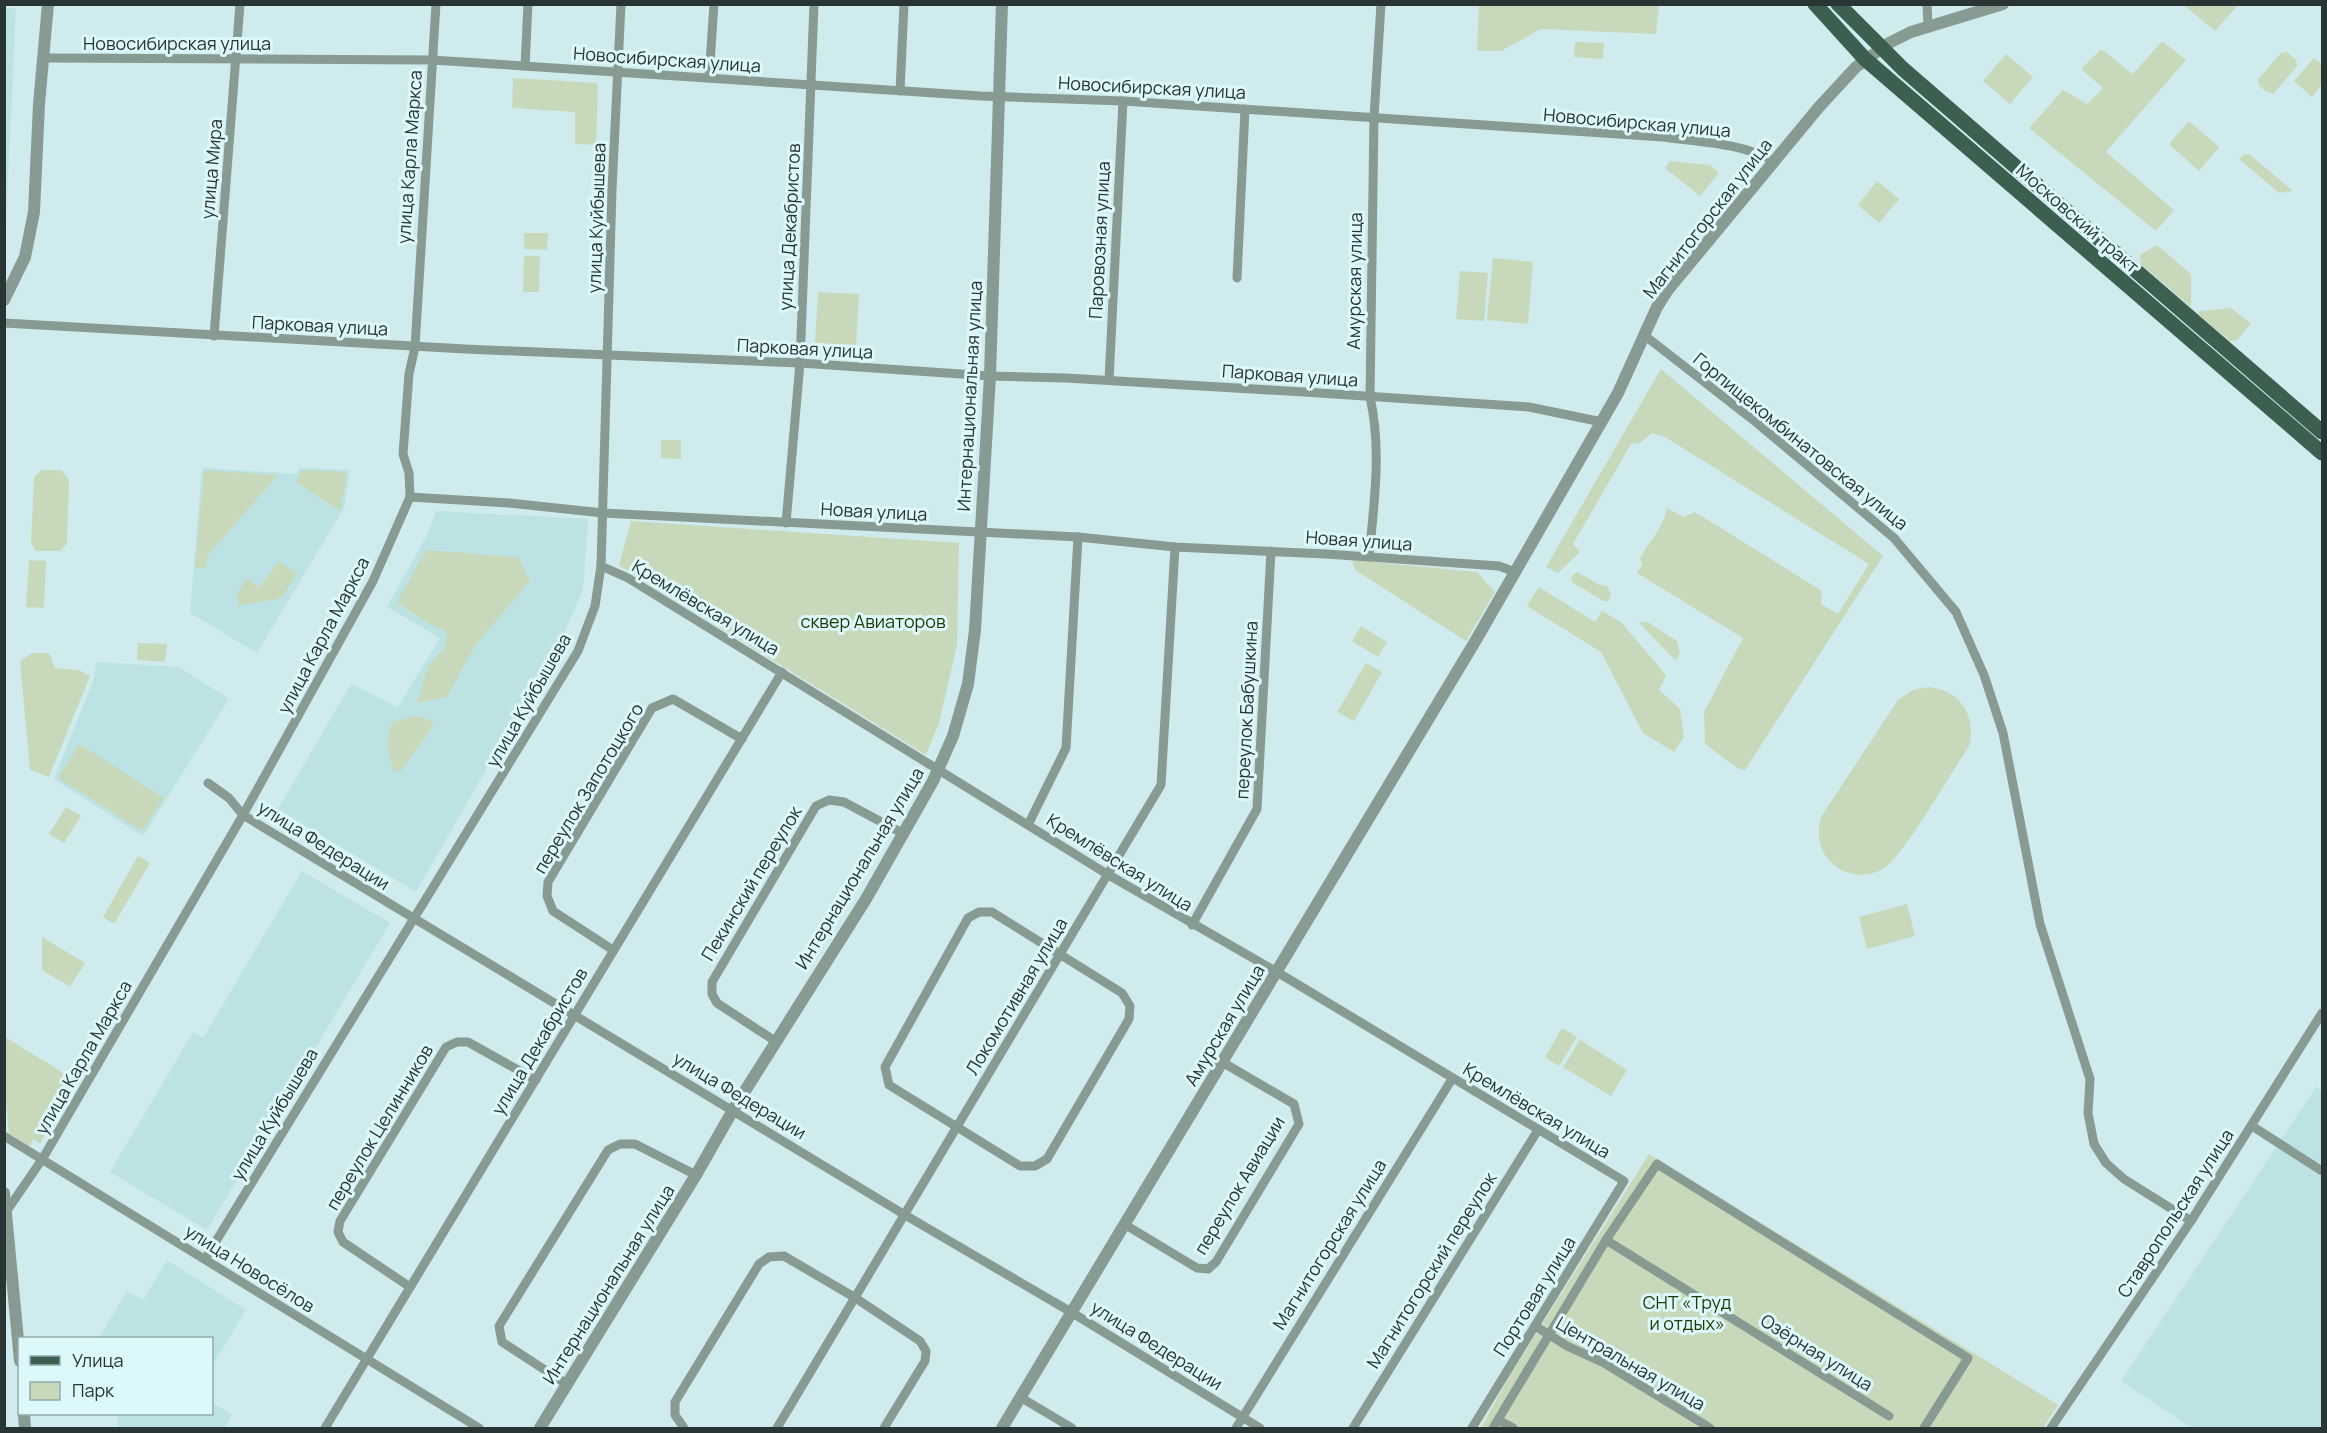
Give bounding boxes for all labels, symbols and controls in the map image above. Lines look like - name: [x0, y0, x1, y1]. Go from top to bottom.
- street label: Новосибирская улица: [83, 31, 271, 55]
- street label: Новосибирская улица: [572, 40, 762, 78]
- street label: улица Карла Маркса: [391, 69, 427, 245]
- street label: Новосибирская улица: [1057, 70, 1247, 104]
- street label: Новосибирская улица: [1542, 102, 1732, 142]
- street label: улица Мира: [195, 118, 227, 220]
- street label: Магнитогорская улица: [1637, 133, 1777, 303]
- street label: улица Куйбышева: [581, 142, 611, 294]
- street label: улица Декабристов: [773, 142, 805, 311]
- street label: Московский тракт: [2011, 158, 2145, 278]
- street label: Паровозная улица: [1083, 160, 1115, 320]
- street label: Амурская улица: [1341, 212, 1367, 350]
- street label: Интернациональная улица: [951, 280, 987, 512]
- street label: Парковая улица: [251, 309, 389, 341]
- street label: Парковая улица: [736, 332, 874, 364]
- street label: Горпищекомбинатовская улица: [1689, 347, 1913, 535]
- street label: Парковая улица: [1221, 358, 1359, 392]
- street label: Новая улица: [820, 496, 928, 526]
- street label: Новая улица: [1305, 524, 1413, 556]
- street label: улица Карла Маркса: [272, 552, 374, 718]
- street label: Кремлёвская улица: [628, 553, 784, 661]
- park label: сквер Авиаторов: [800, 609, 946, 633]
- street label: переулок Бабушкина: [1229, 620, 1263, 800]
- street label: улица Куйбышева: [480, 629, 576, 771]
- street label: переулок Запотоцкого: [528, 698, 648, 878]
- street label: Интернациональная улица: [789, 763, 929, 973]
- street label: улица Федерации: [253, 795, 395, 895]
- street label: Пекинский переулок: [695, 800, 807, 965]
- street label: Кремлёвская улица: [1042, 807, 1198, 917]
- street label: Локомотивная улица: [959, 913, 1073, 1079]
- street label: Амурская улица: [1178, 960, 1270, 1090]
- street label: улица Декабристов: [486, 963, 593, 1119]
- street label: улица Карла Маркса: [29, 976, 137, 1138]
- street label: переулок Целинников: [320, 1040, 438, 1214]
- street label: улица Куйбышева: [225, 1043, 323, 1185]
- street label: улица Федерации: [669, 1046, 811, 1144]
- street label: Кремлёвская улица: [1459, 1056, 1615, 1164]
- street label: переулок Авиации: [1188, 1111, 1290, 1259]
- street label: Ставропольская улица: [2111, 1124, 2239, 1302]
- street label: Магнитогорская улица: [1267, 1154, 1391, 1334]
- street label: Магнитогорский переулок: [1361, 1166, 1502, 1373]
- street label: Интернациональная улица: [537, 1180, 679, 1388]
- street label: улица Новосёлов: [181, 1218, 320, 1318]
- street label: Портовая улица: [1487, 1231, 1581, 1361]
- park label: СНТ «Труд и отдых»: [1643, 1290, 1732, 1335]
- street label: улица Федерации: [1086, 1295, 1228, 1395]
- street label: Озёрная улица: [1756, 1308, 1878, 1396]
- street label: Центральная улица: [1552, 1310, 1710, 1416]
- legend: [18, 1337, 213, 1415]
- text: Улица: [72, 1348, 124, 1372]
- text: Парк: [72, 1378, 115, 1402]

